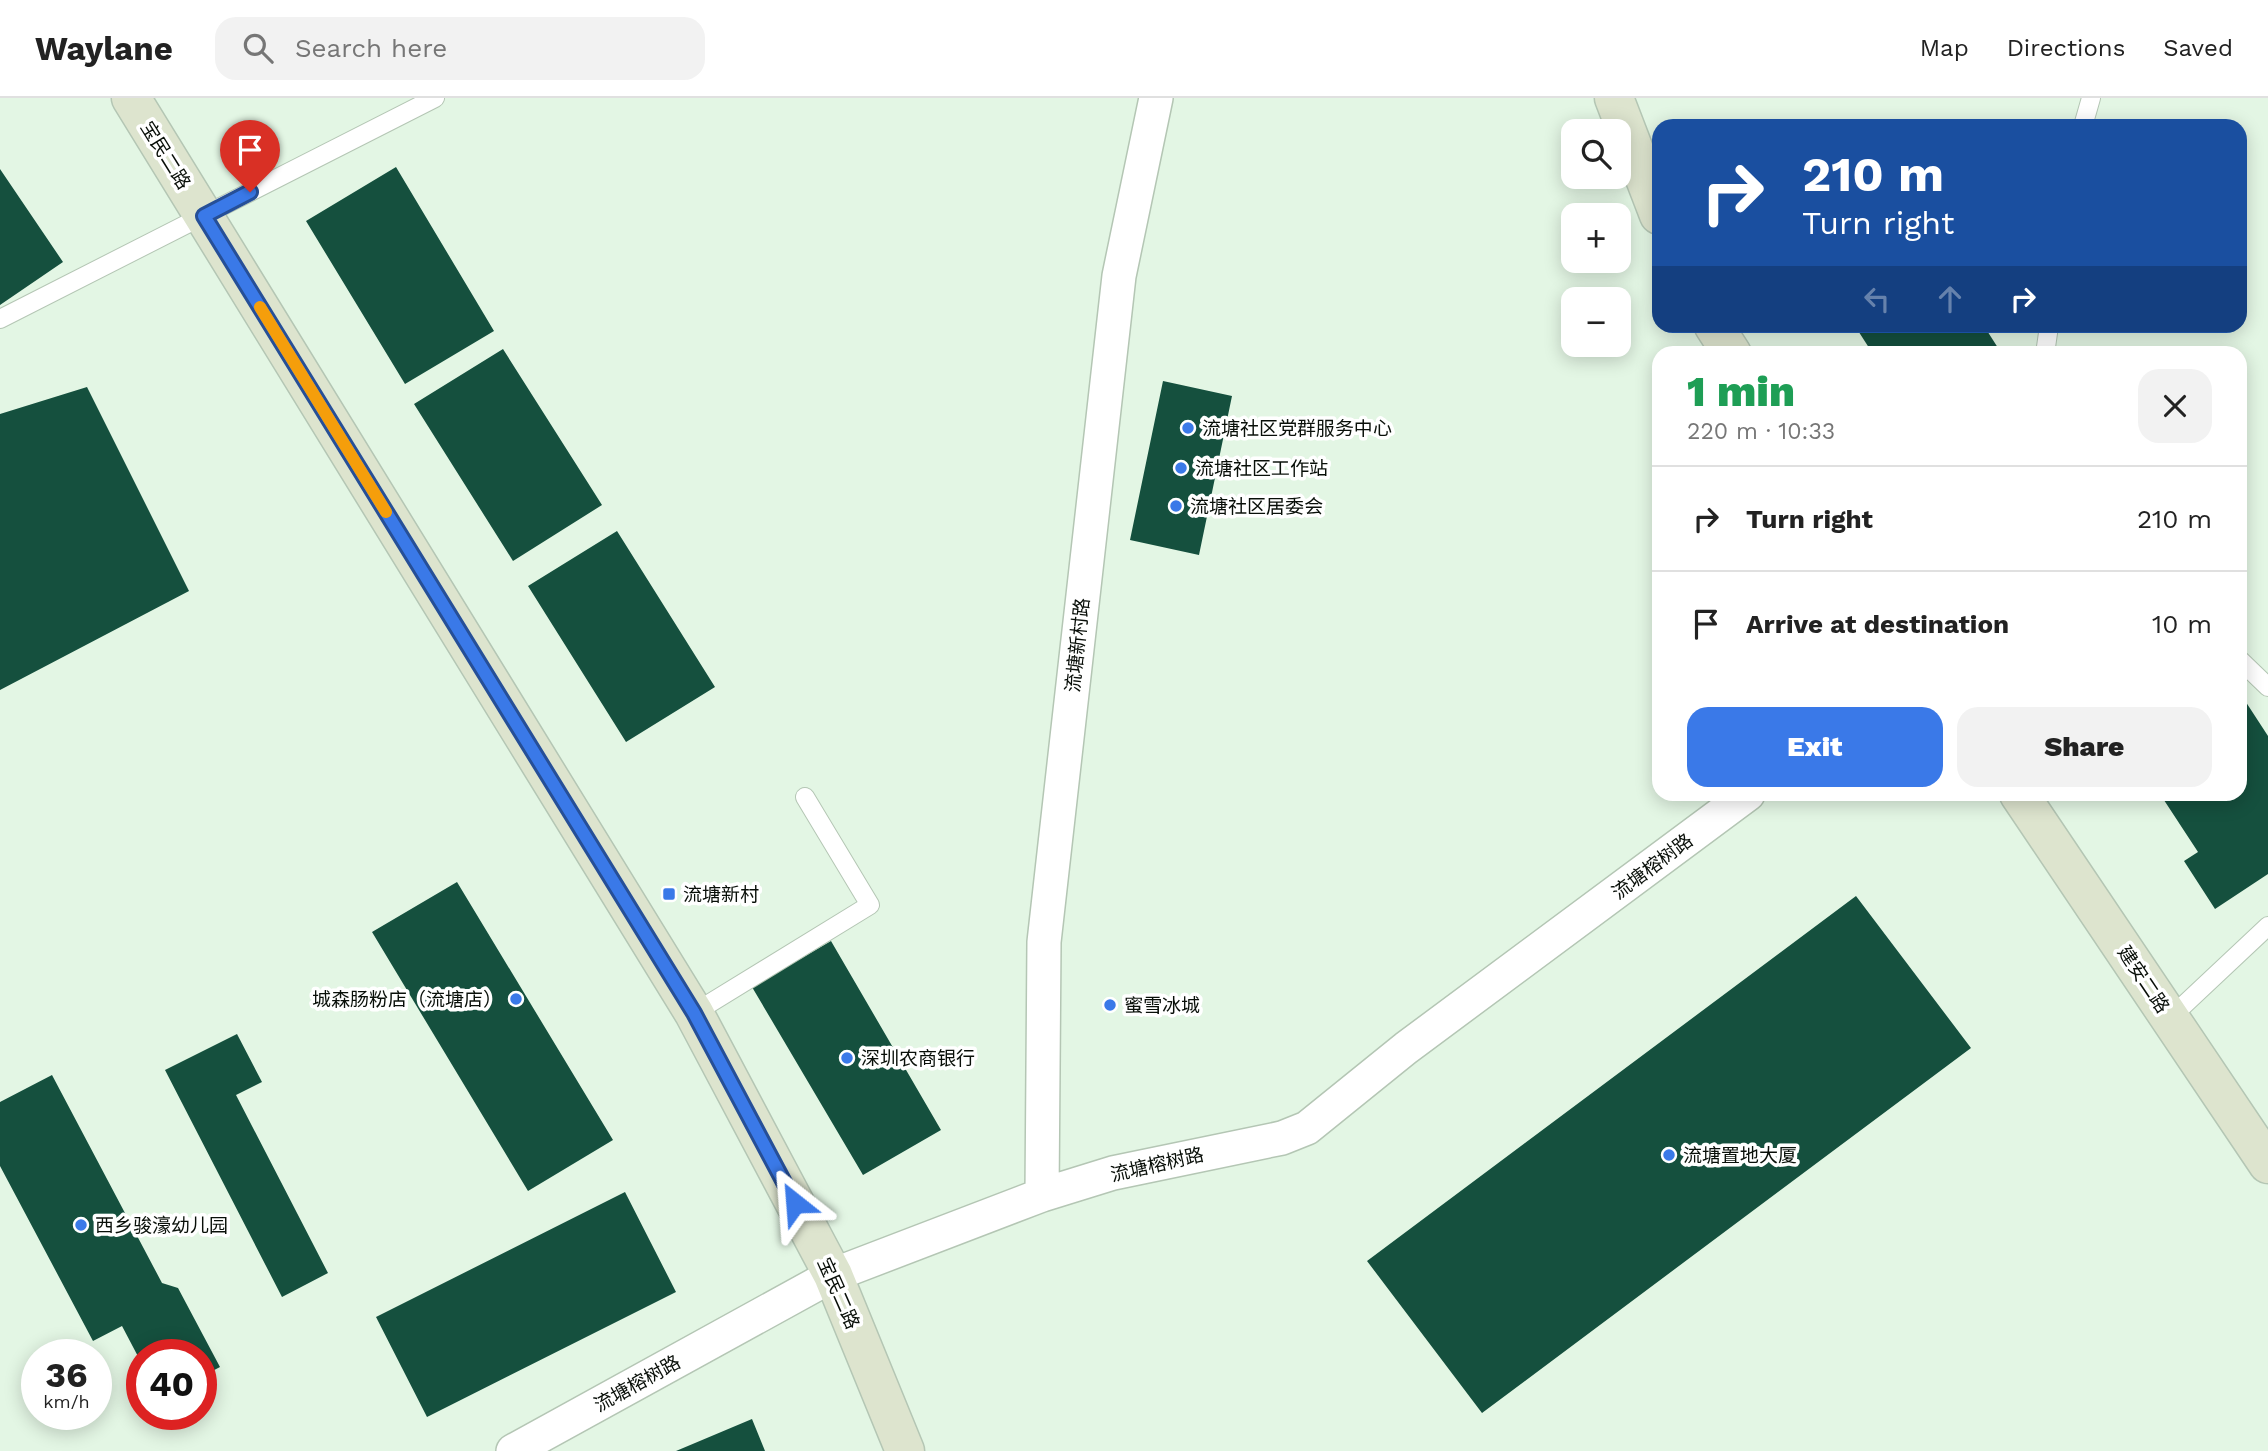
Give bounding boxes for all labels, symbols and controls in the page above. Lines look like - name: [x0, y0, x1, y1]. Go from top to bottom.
- search box: [215, 17, 705, 80]
- text: Waylane: [35, 29, 173, 68]
- icon: search: [239, 29, 277, 67]
- text: Search here: [295, 33, 447, 63]
- text: Map: [1920, 34, 1969, 62]
- text: Directions: [2007, 34, 2125, 62]
- text: Saved: [2163, 34, 2233, 62]
- street label: 宝民二路: [136, 117, 195, 194]
- map controls: [1561, 119, 1631, 357]
- button: search: [1561, 119, 1631, 189]
- pin: [220, 120, 280, 192]
- icon: arrive: [231, 131, 269, 169]
- text: 210 m: [1802, 145, 1944, 203]
- icon: right: [1687, 147, 1778, 238]
- button: +: [1561, 203, 1631, 273]
- text: Turn right: [1802, 204, 1954, 242]
- icon: left: [1858, 280, 1896, 318]
- icon: ahead: [1931, 280, 1969, 318]
- icon: right: [2004, 280, 2042, 318]
- button: −: [1561, 287, 1631, 357]
- text: 1 min: [1687, 367, 1795, 416]
- button: close: [2138, 369, 2212, 443]
- place label: 流塘社区党群服务中心: [1202, 417, 1392, 440]
- text: 220 m · 10:33: [1687, 418, 1835, 445]
- marker: 流塘社区党群服务中心: [1180, 420, 1196, 436]
- place label: 流塘社区工作站: [1195, 457, 1328, 480]
- marker: 流塘社区工作站: [1173, 460, 1189, 476]
- place label: 流塘社区居委会: [1190, 495, 1323, 518]
- marker: 流塘社区居委会: [1168, 498, 1184, 514]
- icon: right: [1687, 500, 1725, 538]
- text: Turn right: [1746, 504, 1873, 534]
- text: 210 m: [2137, 504, 2212, 534]
- street label: 流塘新村路: [1061, 597, 1094, 694]
- icon: arrive: [1687, 605, 1725, 643]
- text: Arrive at destination: [1746, 609, 2009, 639]
- text: 10 m: [2152, 609, 2212, 639]
- button: Exit: [1687, 707, 1943, 787]
- button: Share: [1957, 707, 2212, 787]
- street label: 流塘榕树路: [1607, 829, 1697, 904]
- place label: 流塘新村: [683, 883, 759, 906]
- marker: 流塘新村: [661, 886, 677, 902]
- street label: 建安二路: [2113, 941, 2174, 1017]
- place label: 城森肠粉店（流塘店）: [312, 988, 502, 1011]
- marker: 城森肠粉店（流塘店）: [508, 991, 524, 1007]
- place label: 蜜雪冰城: [1124, 994, 1200, 1017]
- marker: 蜜雪冰城: [1102, 997, 1118, 1013]
- place label: 深圳农商银行: [861, 1047, 975, 1070]
- marker: 深圳农商银行: [839, 1050, 855, 1066]
- street label: 流塘榕树路: [1108, 1143, 1206, 1186]
- place label: 流塘置地大厦: [1683, 1144, 1797, 1167]
- marker: 流塘置地大厦: [1661, 1147, 1677, 1163]
- position arrow: [758, 1166, 832, 1240]
- place label: 西乡骏濠幼儿园: [95, 1214, 228, 1237]
- marker: 西乡骏濠幼儿园: [73, 1217, 89, 1233]
- street label: 宝民二路: [813, 1254, 865, 1333]
- speed limit sign: 40: [126, 1339, 217, 1430]
- street label: 流塘榕树路: [590, 1350, 684, 1417]
- text: 36: [45, 1354, 88, 1396]
- text: km/h: [43, 1391, 90, 1412]

